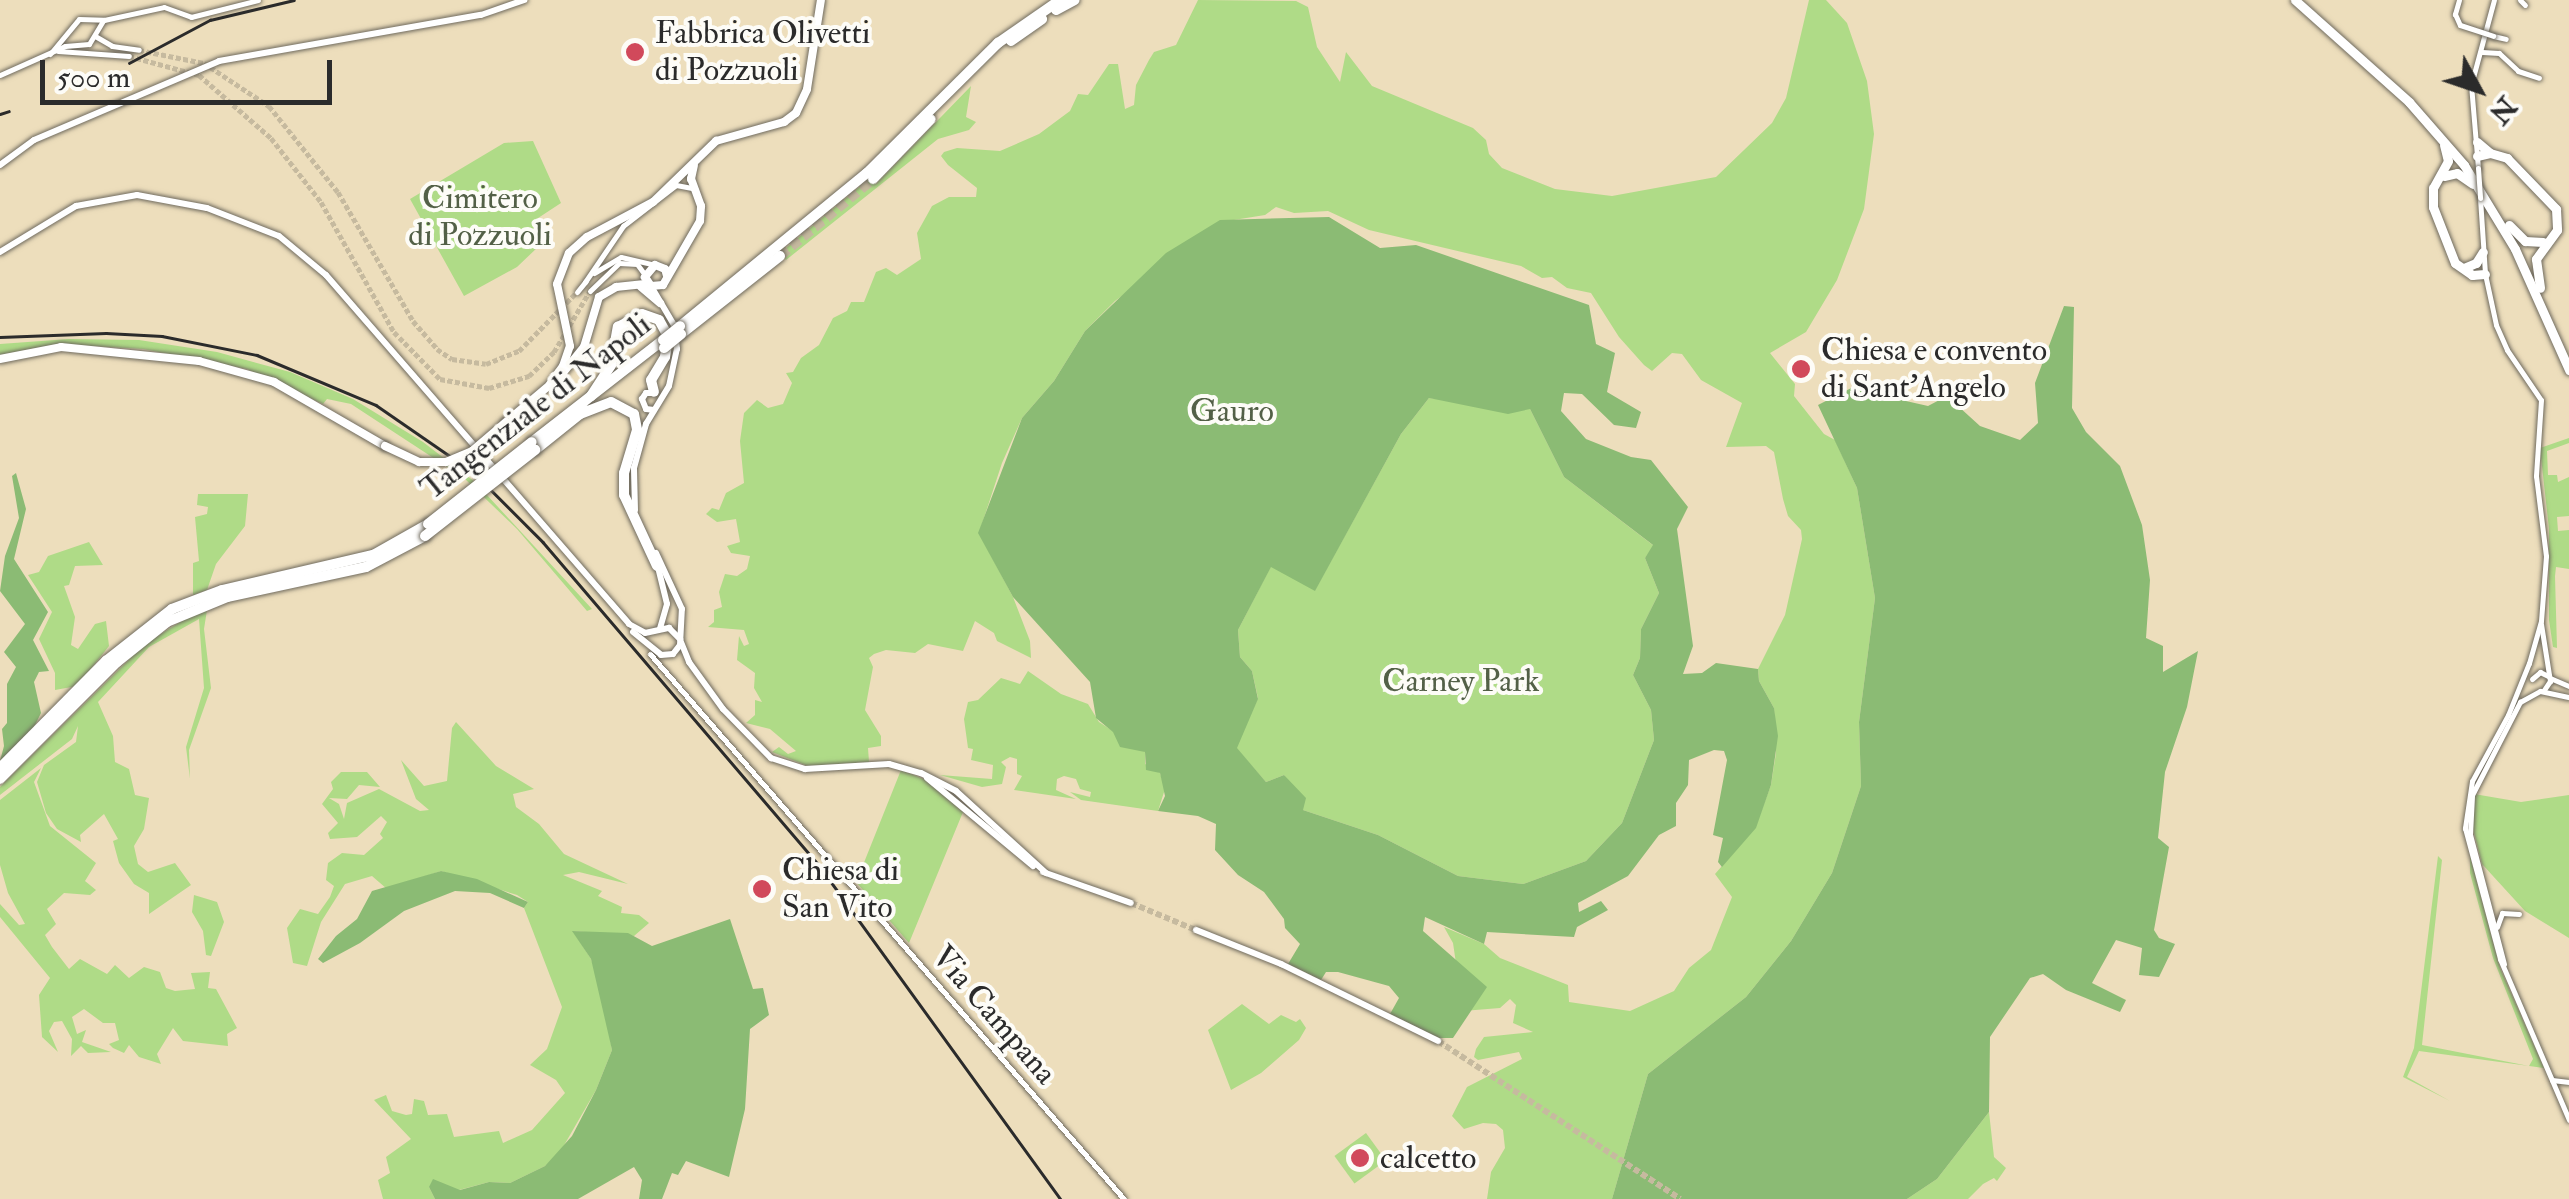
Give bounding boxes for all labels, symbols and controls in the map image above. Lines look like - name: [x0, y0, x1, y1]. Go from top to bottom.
- place label: Fabbrica Olivetti di Pozzuoli: [655, 15, 870, 90]
- scale bar: [45, 40, 338, 102]
- north arrow: [2429, 40, 2529, 140]
- marker: Fabbrica Olivetti di Pozzuoli: [624, 41, 646, 63]
- text: 500 m: [57, 59, 130, 96]
- text: N: [2481, 89, 2524, 130]
- park label: Cimitero di Pozzuoli: [408, 180, 552, 255]
- street label: Tangenziale di Napoli: [413, 305, 659, 509]
- place label: Chiesa e convento di Sant'Angelo: [1821, 332, 2047, 407]
- marker: Chiesa e convento di Sant'Angelo: [1790, 358, 1812, 380]
- park label: Gauro: [1190, 392, 1274, 430]
- park label: Carney Park: [1382, 662, 1540, 700]
- place label: Chiesa di San Vito: [782, 852, 899, 927]
- marker: Chiesa di San Vito: [751, 878, 773, 900]
- street label: Via Campana: [923, 938, 1065, 1092]
- place label: calcetto: [1380, 1139, 1476, 1177]
- marker: calcetto: [1349, 1147, 1371, 1169]

